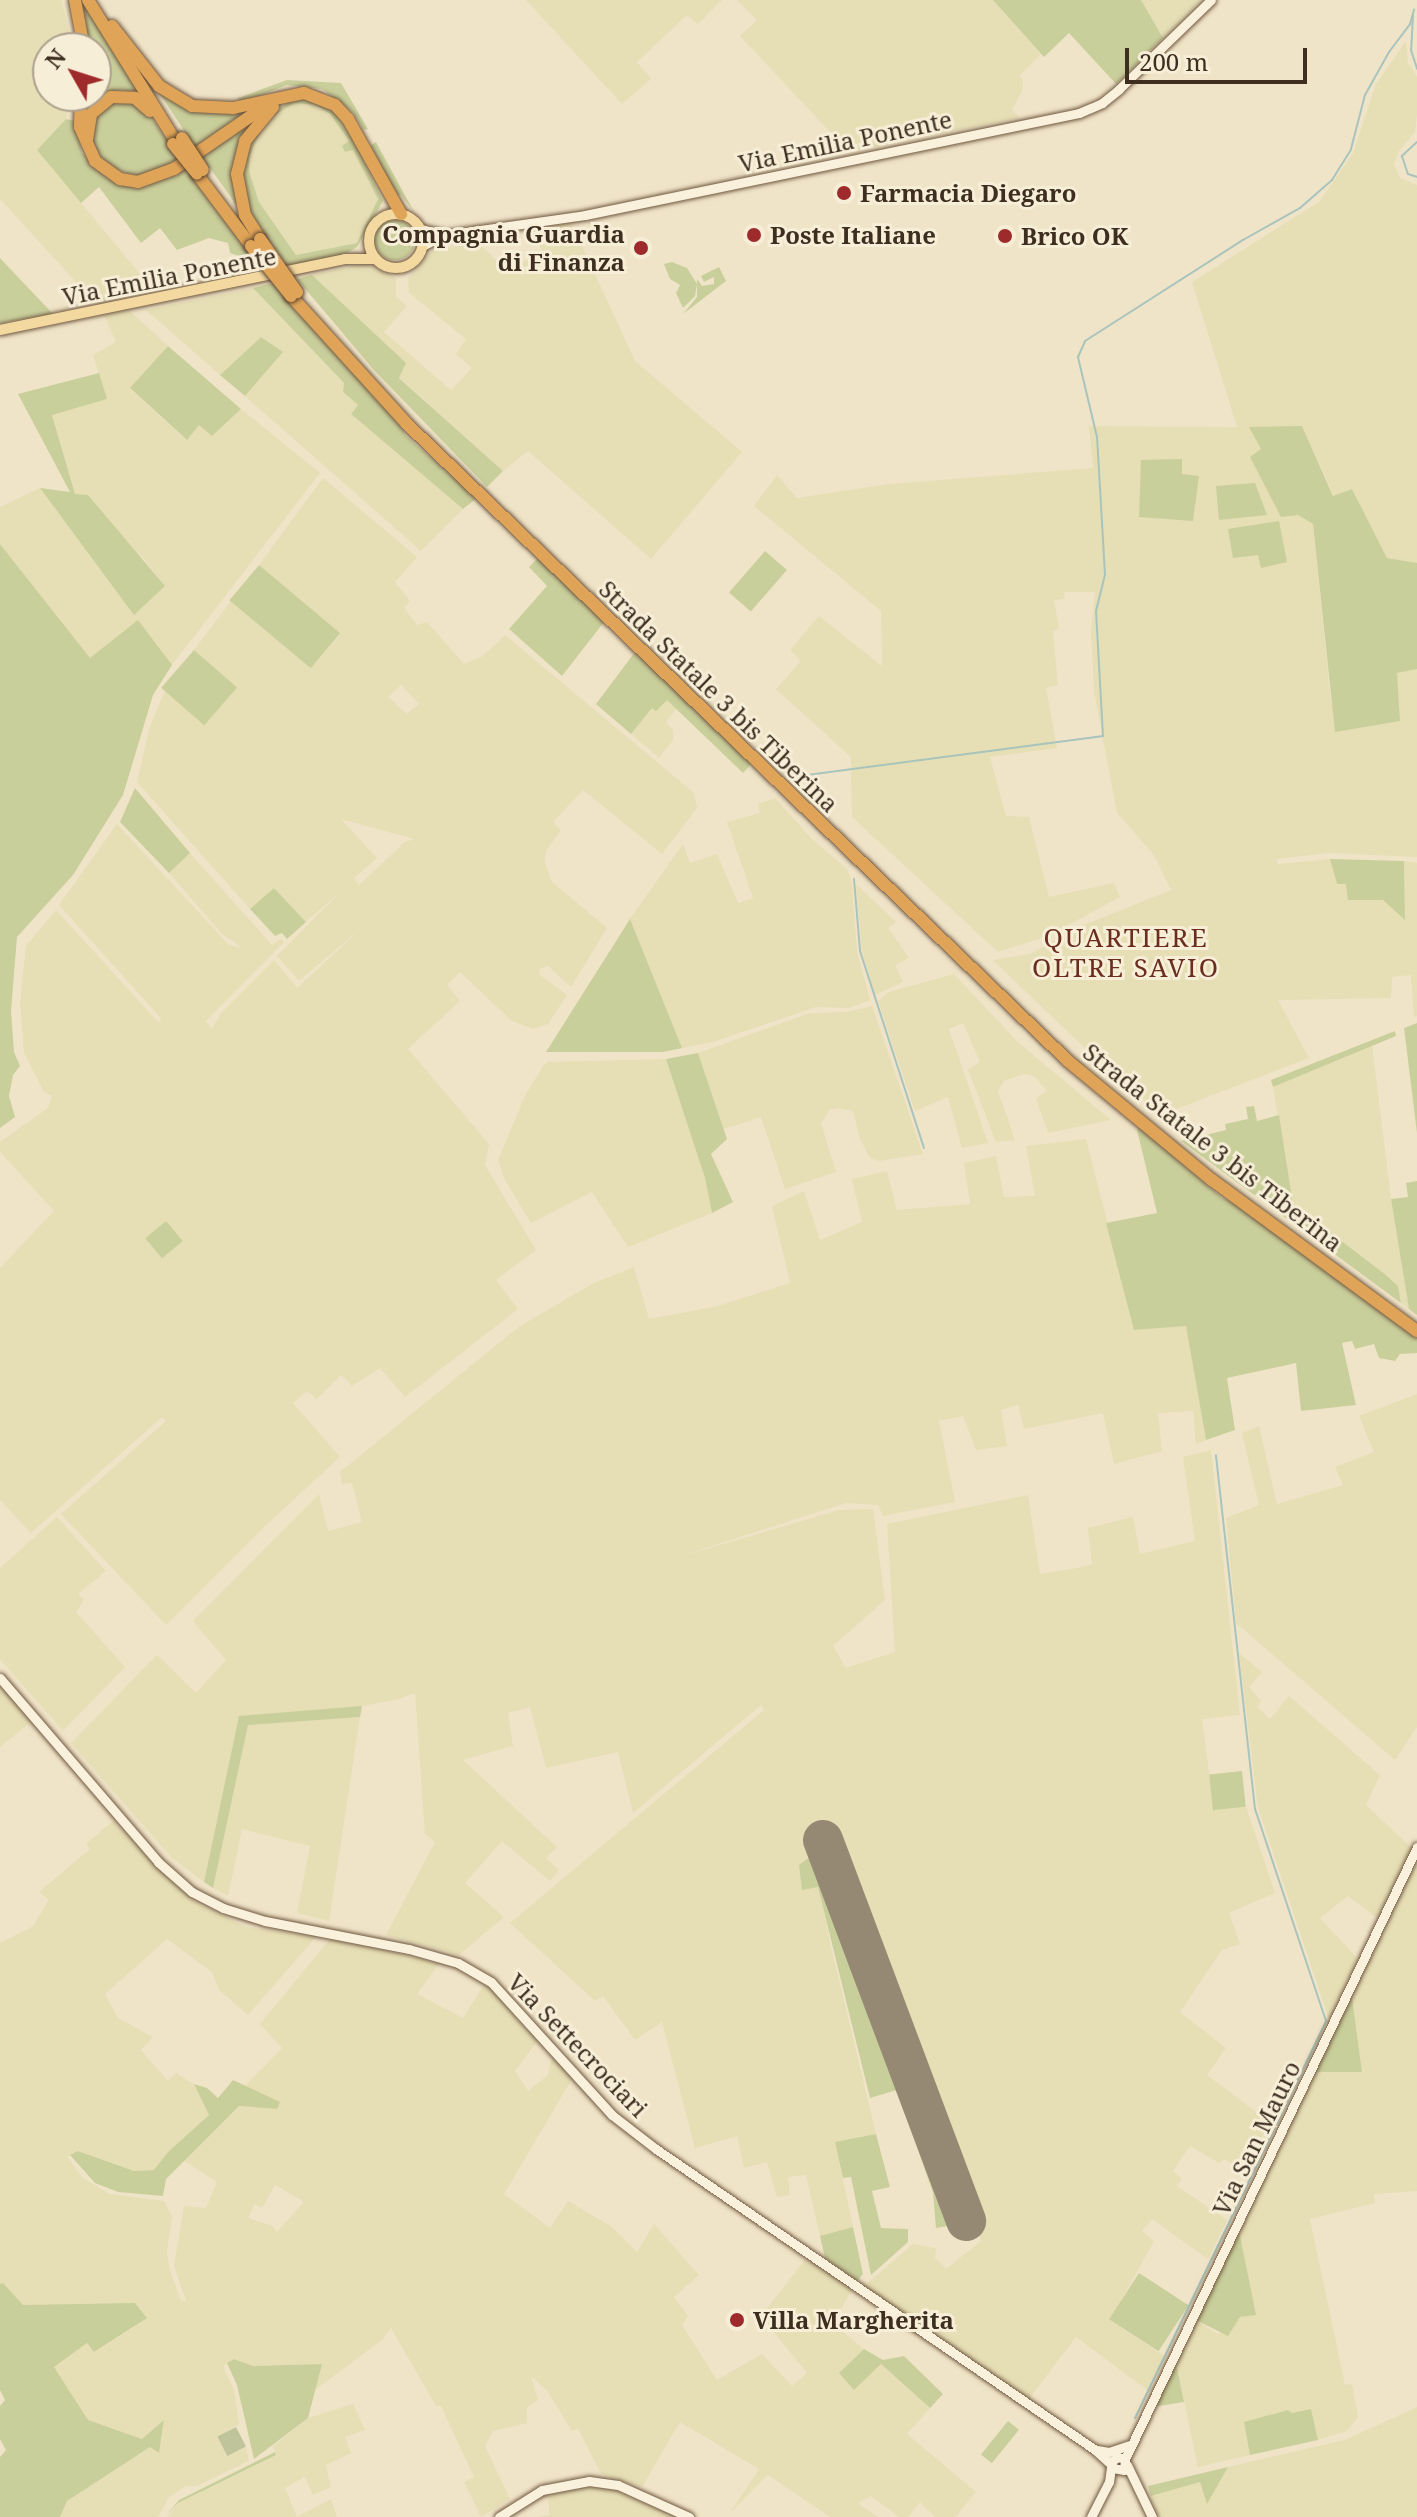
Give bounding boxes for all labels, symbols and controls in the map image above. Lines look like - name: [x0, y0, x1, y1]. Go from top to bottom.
- north arrow: [32, 32, 112, 112]
- scale bar: [1129, 32, 1311, 82]
- text: N: [38, 42, 72, 74]
- text: 200 m: [1139, 45, 1208, 78]
- street label: Via Emilia Ponente: [736, 104, 954, 178]
- place label: Farmacia Diegaro: [860, 179, 1076, 207]
- marker: Farmacia Diegaro: [835, 184, 853, 202]
- place label: Compagnia Guardia di Finanza: [382, 220, 625, 276]
- place label: Poste Italiane: [770, 221, 936, 249]
- place label: Brico OK: [1021, 222, 1128, 250]
- marker: Poste Italiane: [745, 226, 763, 244]
- marker: Brico OK: [996, 227, 1014, 245]
- marker: Compagnia Guardia di Finanza: [632, 239, 650, 257]
- street label: Via Emilia Ponente: [60, 241, 278, 311]
- street label: Strada Statale 3 bis Tiberina: [594, 574, 844, 818]
- district label: QUARTIERE OLTRE SAVIO: [1032, 922, 1220, 984]
- street label: Strada Statale 3 bis Tiberina: [1078, 1037, 1348, 1257]
- street label: Via Settecrociari: [502, 1967, 654, 2123]
- street label: Via San Mauro: [1206, 2056, 1306, 2220]
- place label: Villa Margherita: [753, 2306, 954, 2334]
- marker: Villa Margherita: [728, 2311, 746, 2329]

